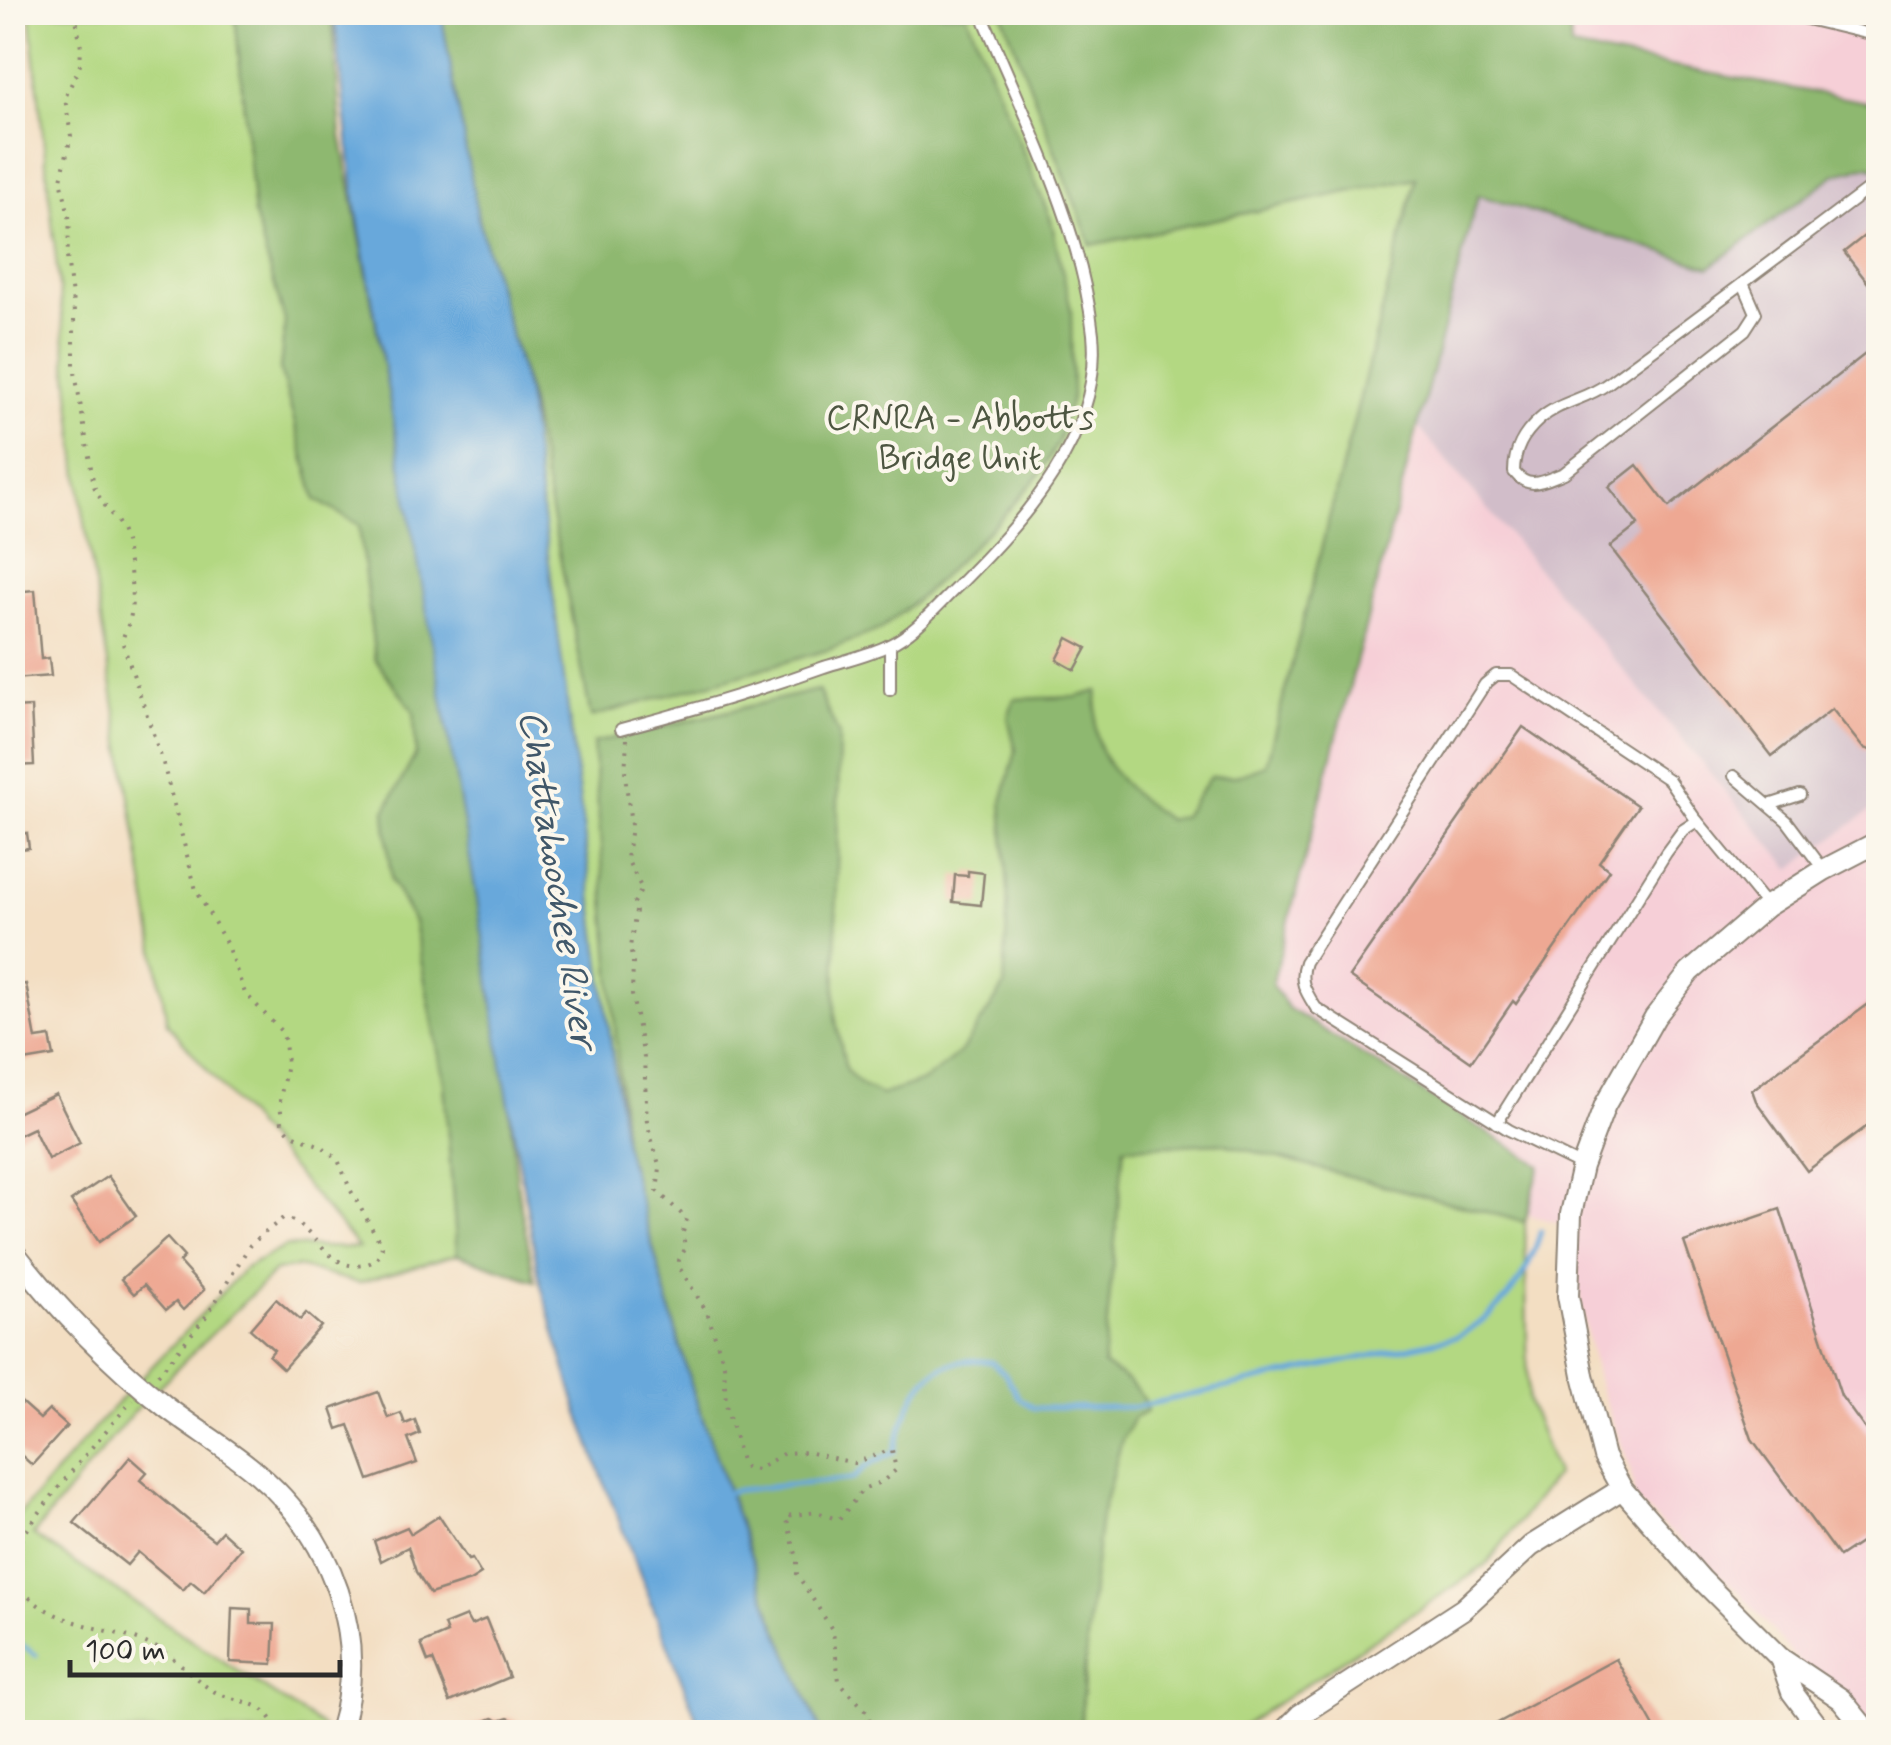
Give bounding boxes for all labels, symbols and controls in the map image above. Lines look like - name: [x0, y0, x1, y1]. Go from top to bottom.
- park label: CRNRA - Abbotts Bridge Unit: [826, 396, 1094, 482]
- water label: Chattahoochee River: [506, 707, 608, 1057]
- scale bar: [70, 1615, 340, 1677]
- text: 100 m: [85, 1632, 166, 1671]

